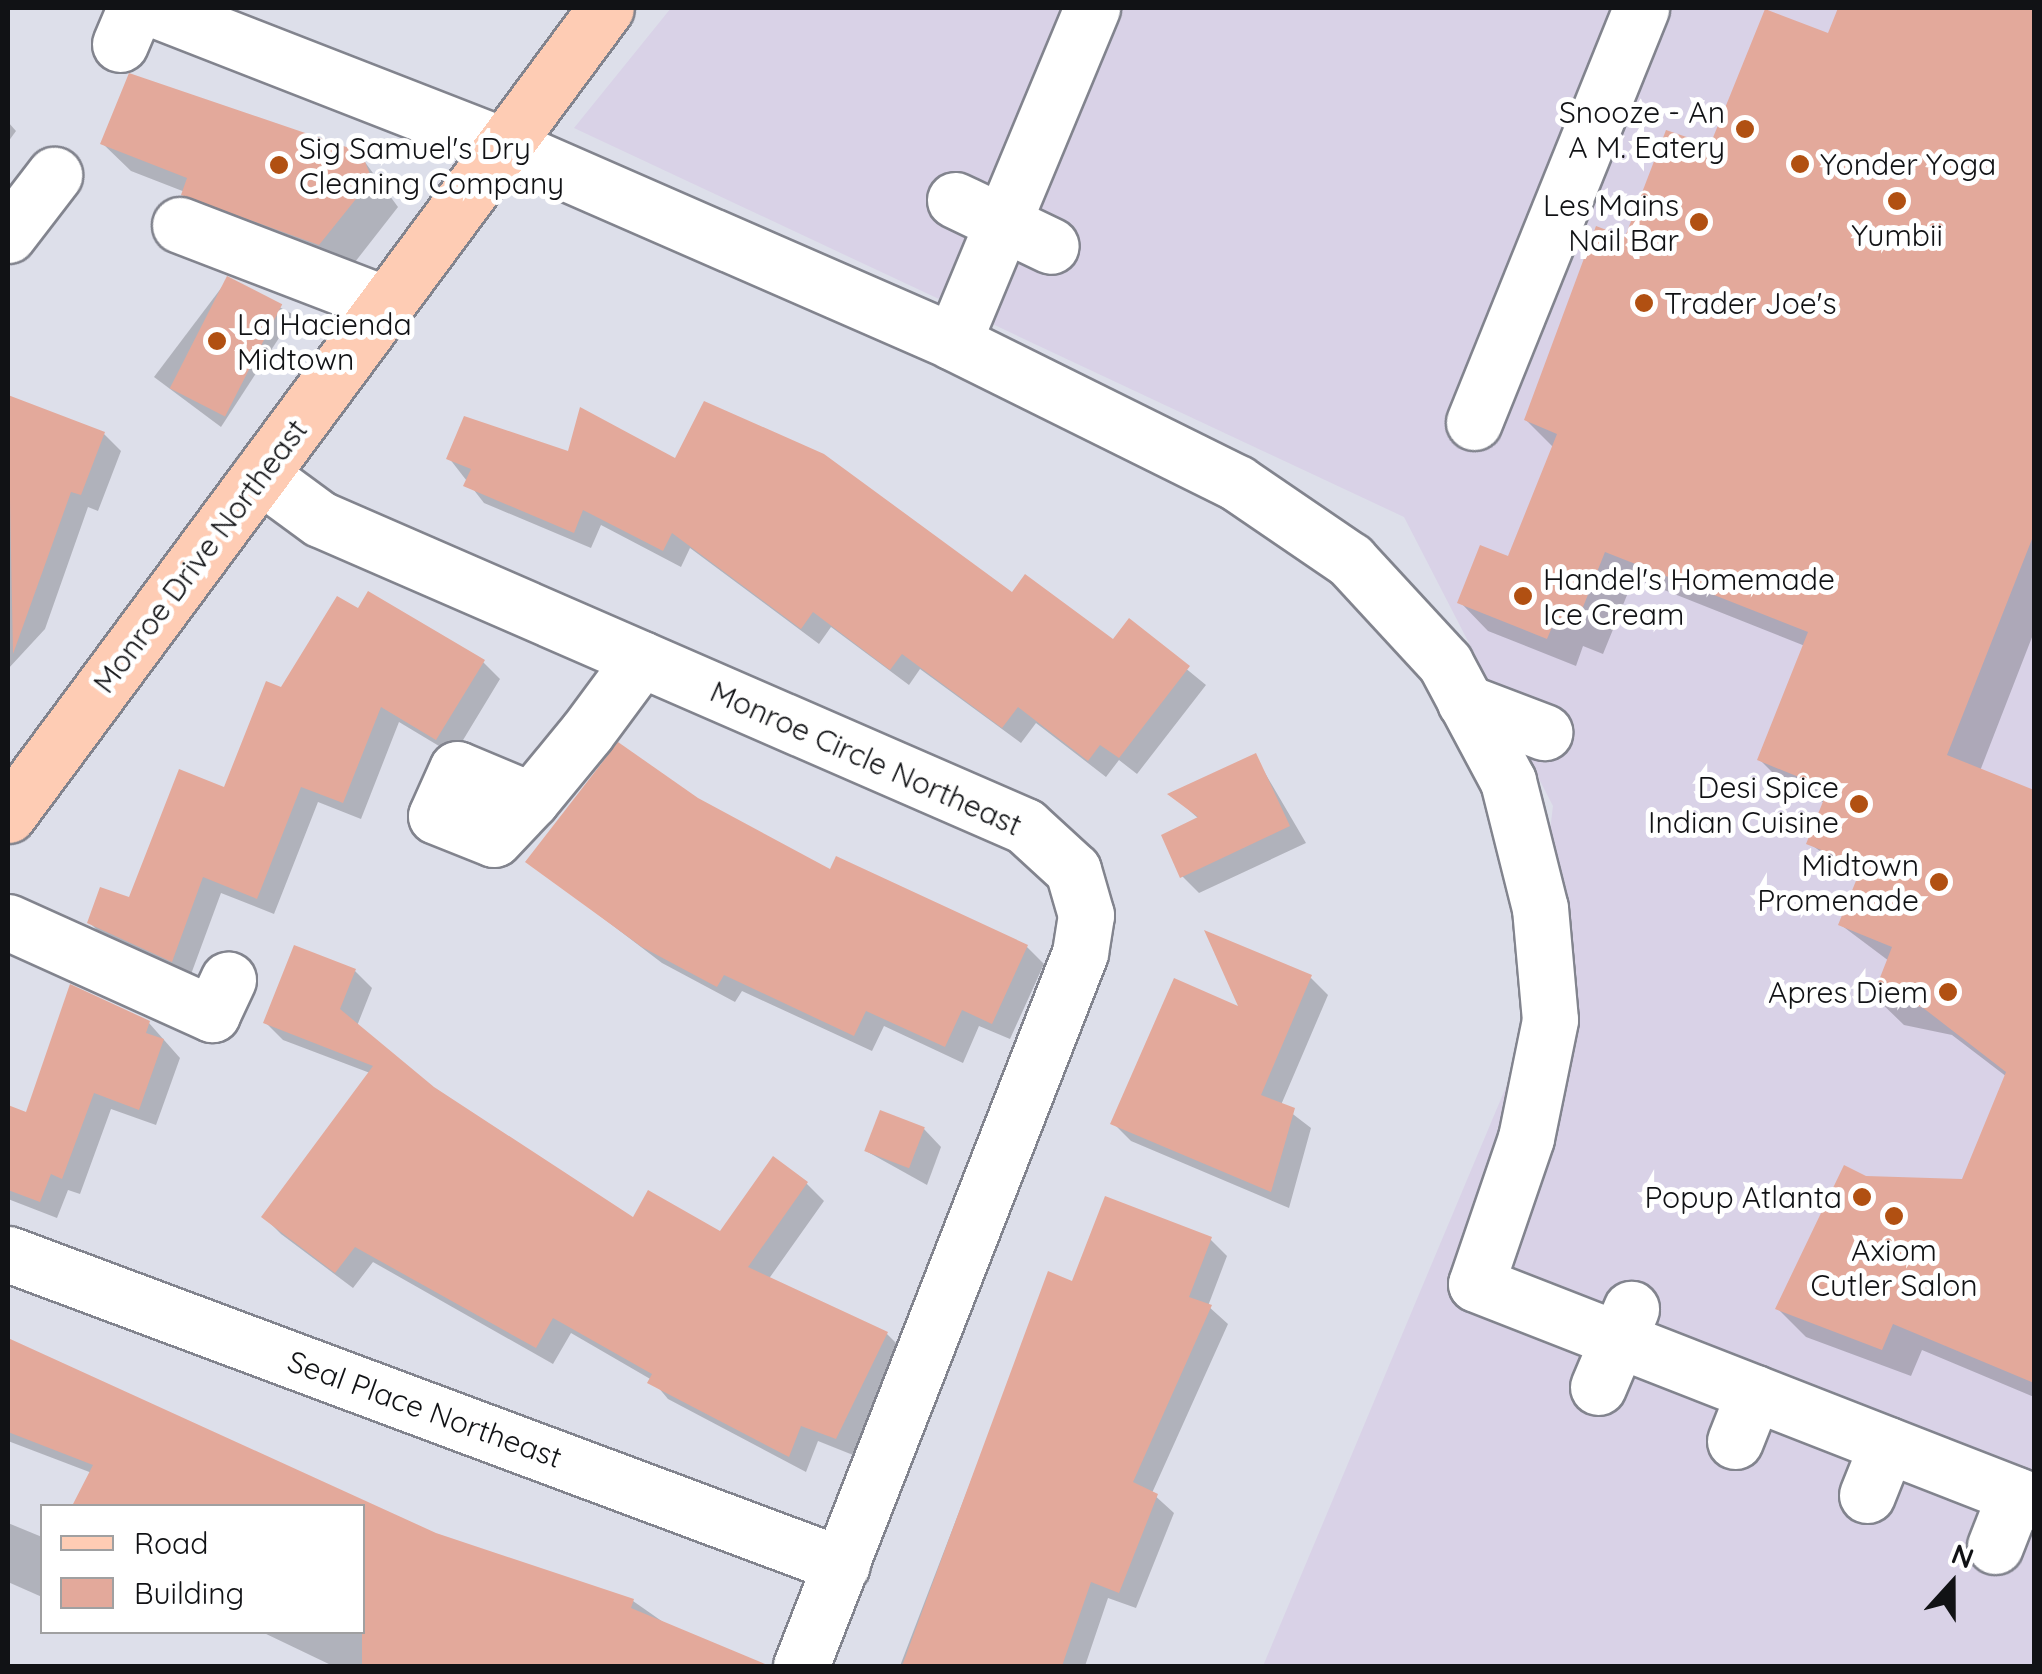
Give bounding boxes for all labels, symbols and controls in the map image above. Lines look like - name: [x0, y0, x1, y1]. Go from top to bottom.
- place label: Snooze - An A M. Eatery: [1559, 94, 1725, 164]
- marker: Snooze - An A M. Eatery: [1734, 118, 1756, 140]
- place label: Sig Samuel's Dry Cleaning Company: [299, 130, 564, 200]
- place label: Yonder Yoga: [1820, 146, 1996, 182]
- marker: Yonder Yoga: [1789, 153, 1811, 175]
- marker: Sig Samuel's Dry Cleaning Company: [268, 154, 290, 176]
- place label: Les Mains Nail Bar: [1543, 187, 1679, 258]
- marker: Yumbii: [1886, 190, 1908, 212]
- marker: Les Mains Nail Bar: [1688, 211, 1710, 233]
- place label: Yumbii: [1851, 217, 1943, 253]
- place label: Trader Joe's: [1664, 285, 1837, 321]
- marker: Trader Joe's: [1633, 292, 1655, 314]
- place label: La Hacienda Midtown: [237, 306, 412, 376]
- marker: La Hacienda Midtown: [206, 330, 228, 352]
- street label: Monroe Drive Northeast: [85, 412, 315, 700]
- place label: Handel's Homemade Ice Cream: [1543, 561, 1835, 632]
- marker: Handel's Homemade Ice Cream: [1512, 585, 1534, 607]
- street label: Monroe Circle Northeast: [705, 673, 1027, 843]
- place label: Desi Spice Indian Cuisine: [1648, 769, 1839, 840]
- marker: Desi Spice Indian Cuisine: [1848, 793, 1870, 815]
- place label: Midtown Promenade: [1757, 847, 1919, 918]
- marker: Midtown Promenade: [1928, 871, 1950, 893]
- place label: Apres Diem: [1768, 974, 1928, 1010]
- marker: Apres Diem: [1937, 981, 1959, 1003]
- place label: Popup Atlanta: [1644, 1179, 1842, 1215]
- marker: Popup Atlanta: [1851, 1186, 1873, 1208]
- marker: Axiom Cutler Salon: [1883, 1205, 1905, 1227]
- place label: Axiom Cutler Salon: [1810, 1232, 1978, 1302]
- street label: Seal Place Northeast: [283, 1343, 567, 1475]
- legend: [40, 1504, 365, 1634]
- text: Road: [134, 1524, 208, 1562]
- north arrow: [1902, 1534, 2002, 1634]
- text: N: [1947, 1535, 1979, 1576]
- text: Building: [134, 1574, 244, 1612]

